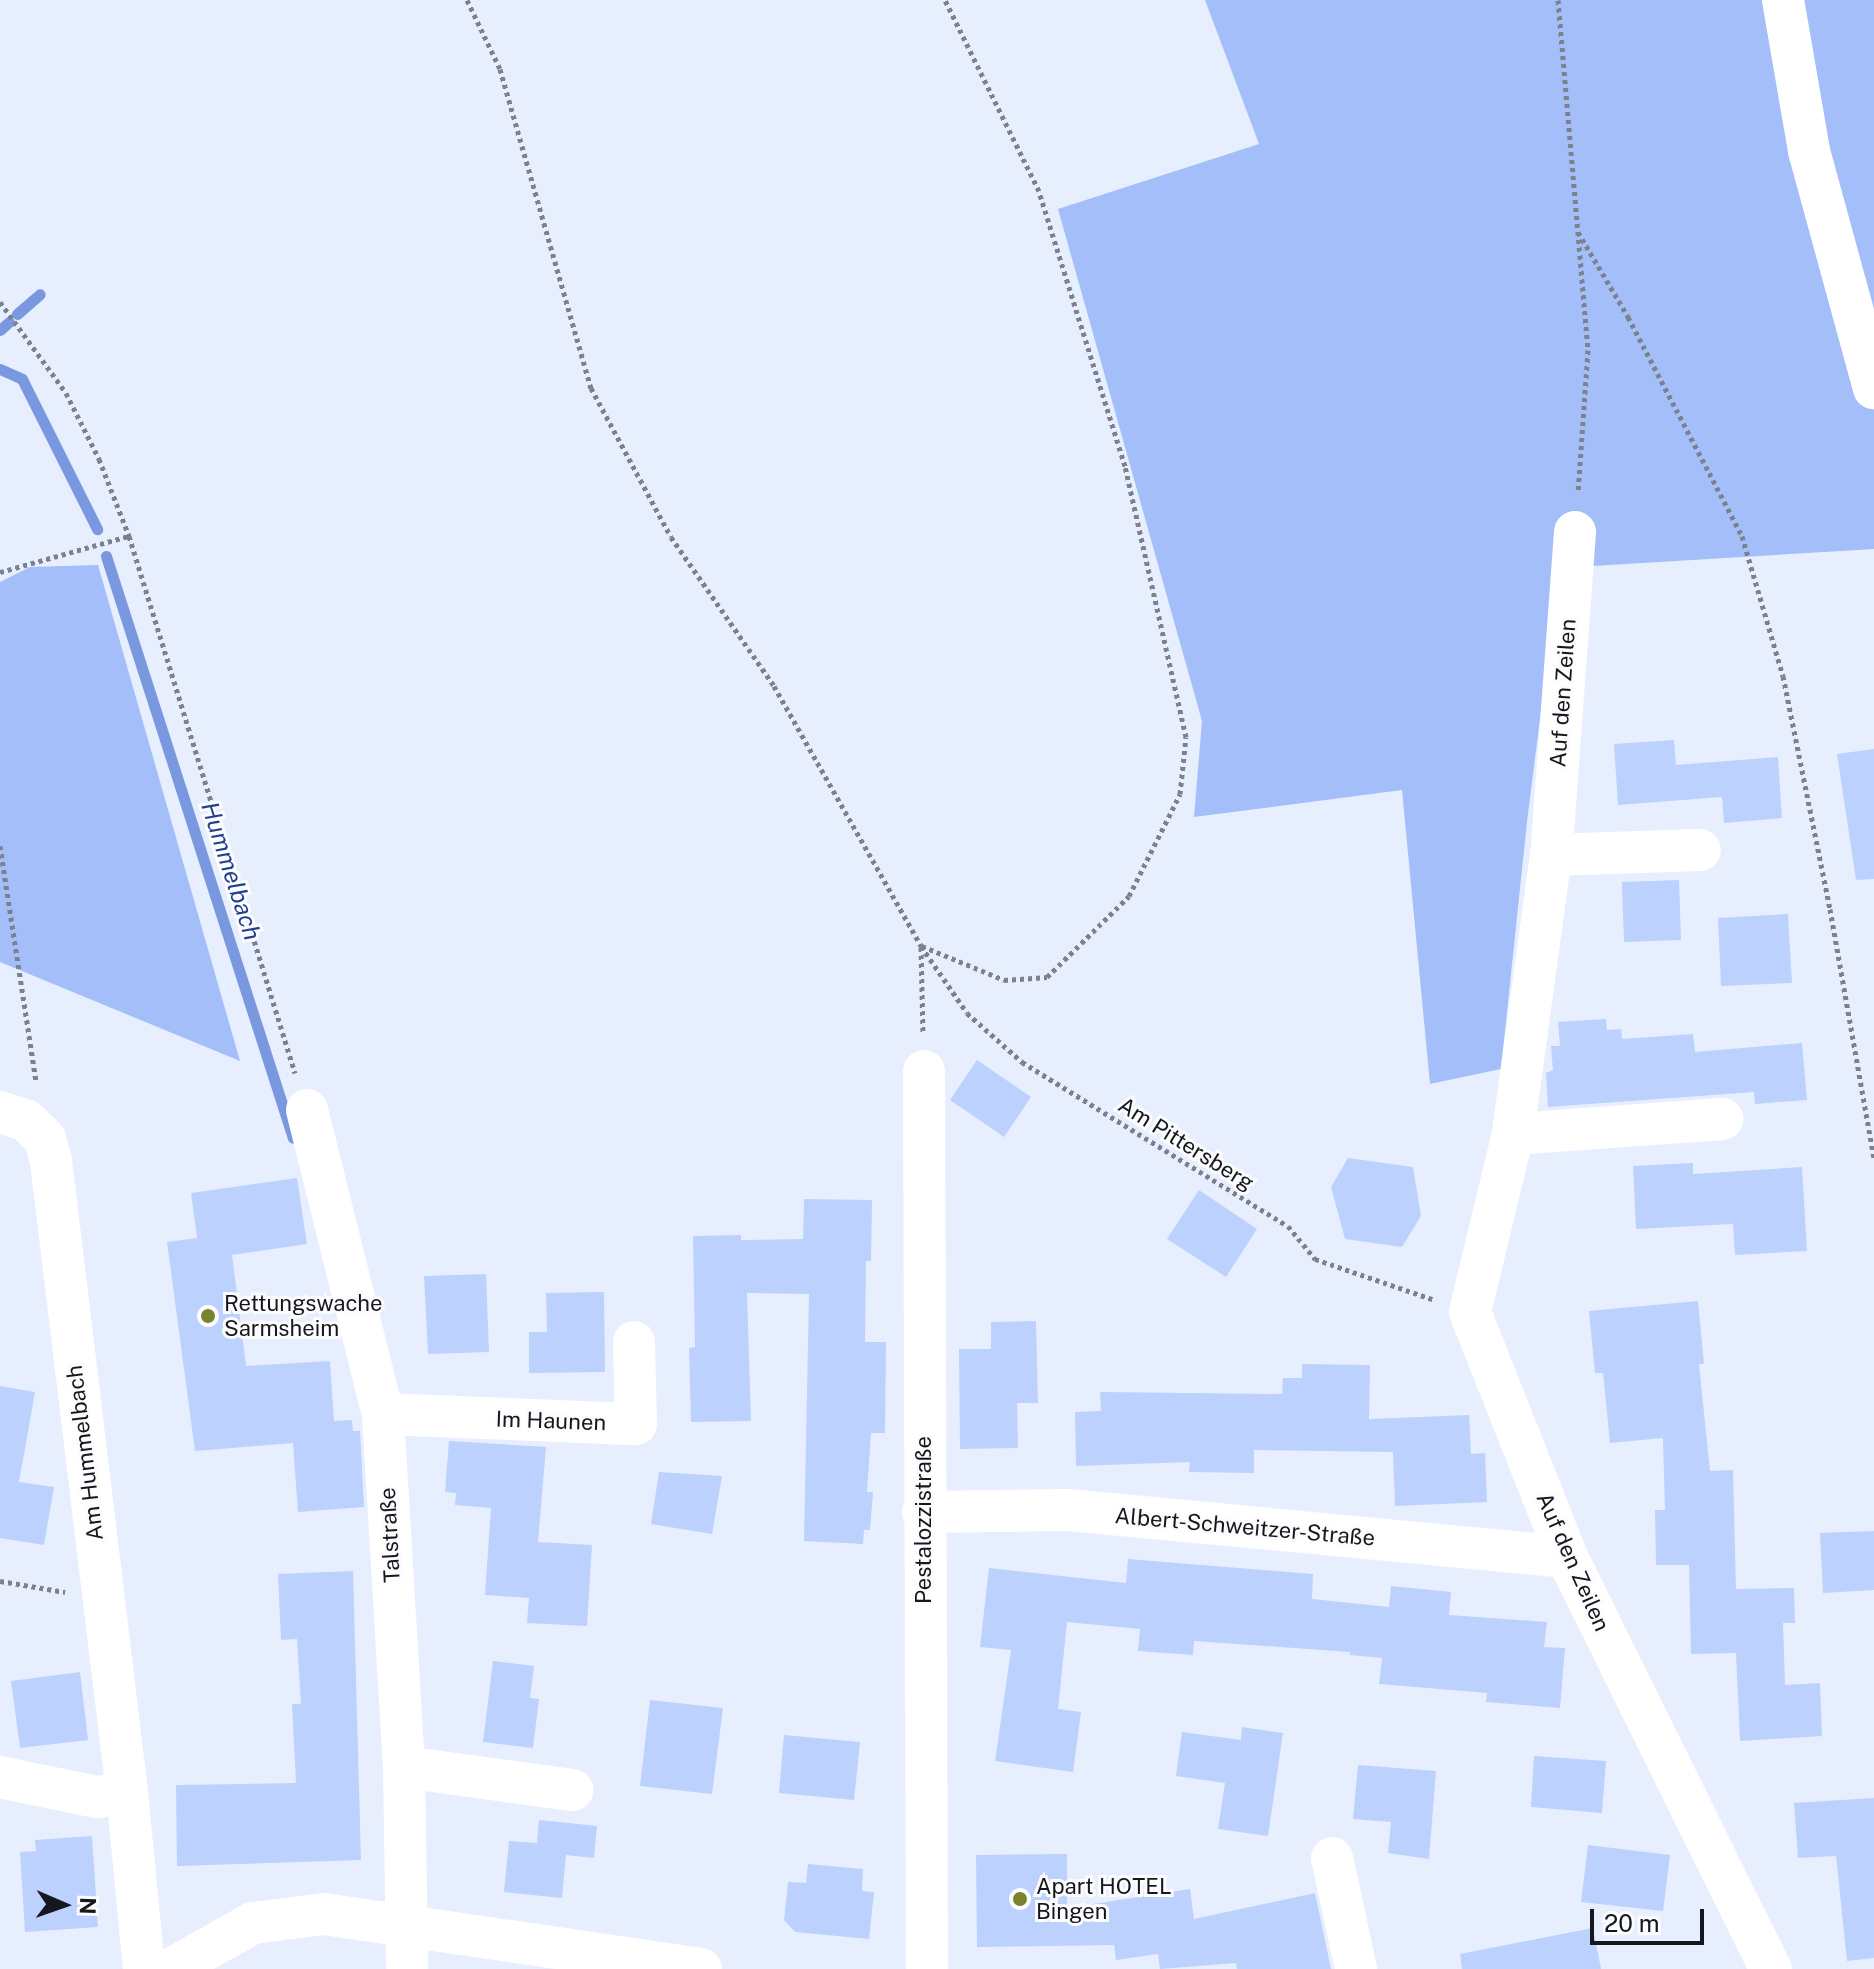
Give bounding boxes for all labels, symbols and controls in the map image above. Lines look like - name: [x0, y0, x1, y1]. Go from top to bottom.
- street label: Auf den Zeilen: [1545, 618, 1581, 768]
- water label: Hummelbach: [195, 798, 267, 944]
- street label: Am Pittersberg: [1113, 1092, 1259, 1196]
- place label: Rettungswache Sarmsheim: [224, 1290, 382, 1342]
- marker: Rettungswache Sarmsheim: [199, 1307, 217, 1325]
- street label: Am Hummelbach: [61, 1364, 109, 1542]
- street label: Im Haunen: [495, 1406, 607, 1436]
- street label: Pestalozzistraße: [911, 1436, 937, 1604]
- street label: Talstraße: [374, 1487, 406, 1583]
- street label: Auf den Zeilen: [1531, 1489, 1615, 1635]
- street label: Albert-Schweitzer-Straße: [1114, 1502, 1376, 1552]
- north arrow: [24, 1865, 104, 1945]
- place label: Apart HOTEL Bingen: [1036, 1873, 1172, 1924]
- marker: Apart HOTEL Bingen: [1011, 1890, 1029, 1908]
- scale bar: [1594, 1893, 1708, 1943]
- text: N: [75, 1897, 101, 1915]
- text: 20 m: [1604, 1909, 1660, 1937]

